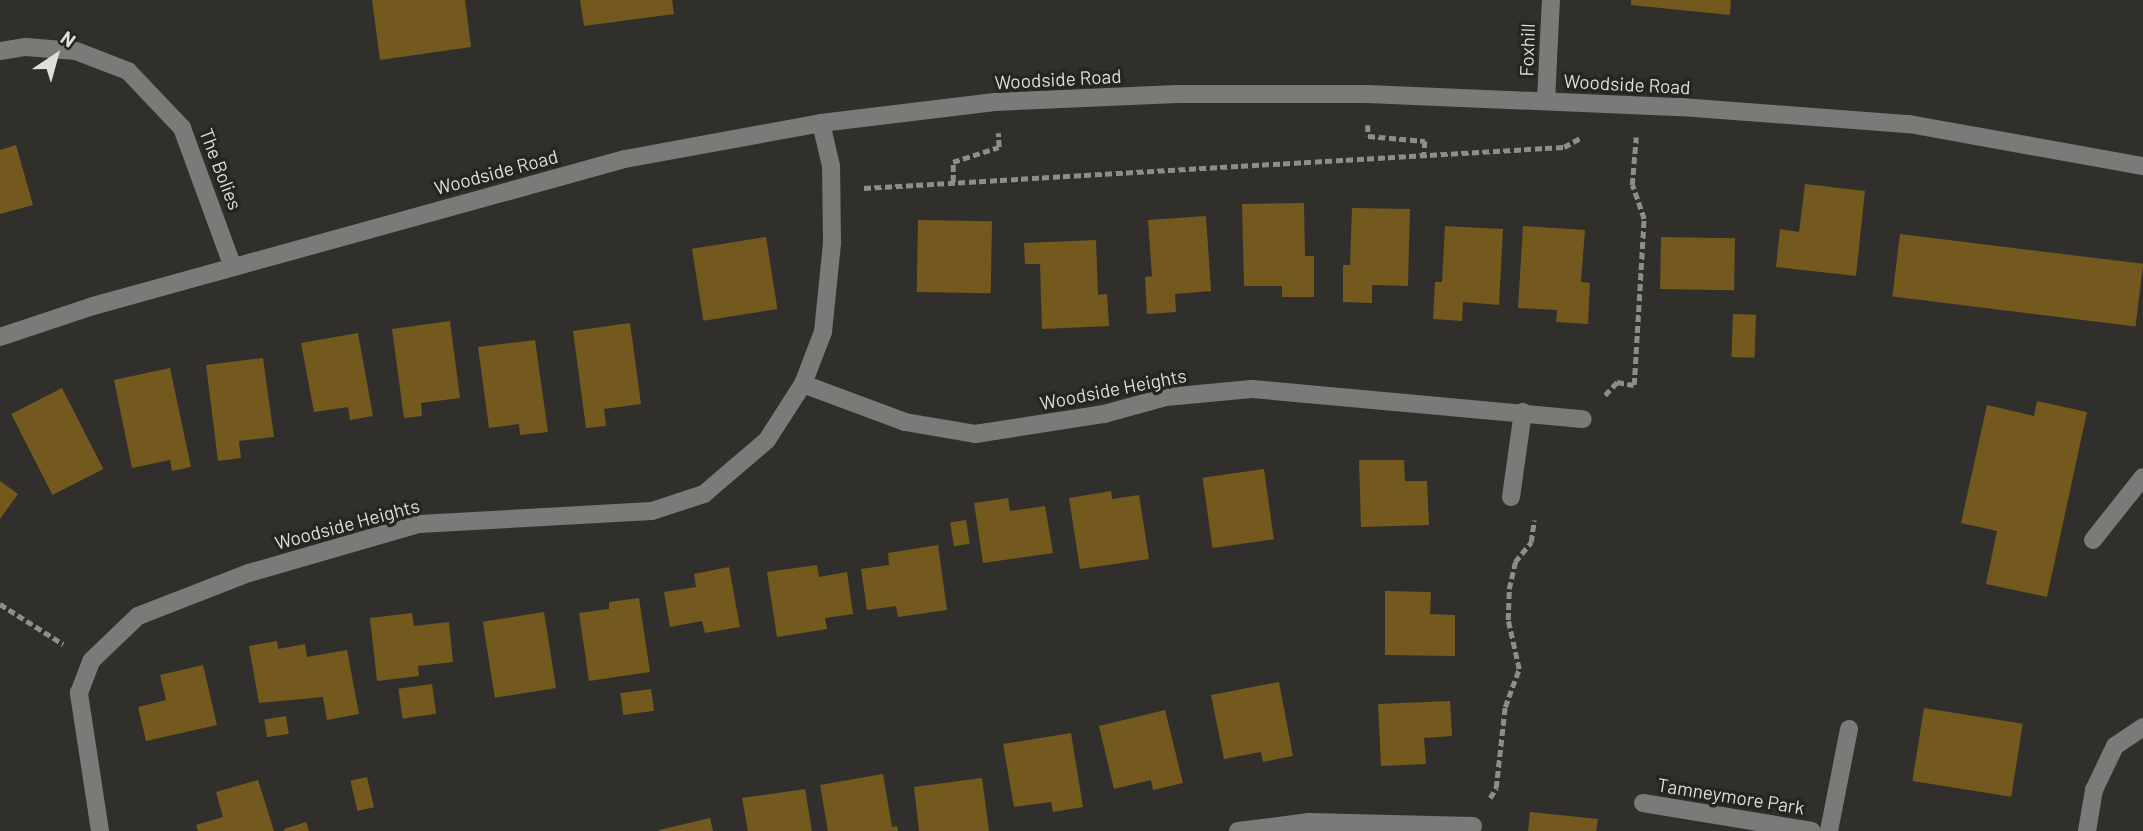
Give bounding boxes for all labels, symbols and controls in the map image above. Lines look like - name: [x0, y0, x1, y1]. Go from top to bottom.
- north arrow: [21, 21, 91, 91]
- street label: Foxhill: [1515, 23, 1539, 77]
- text: N: [57, 26, 81, 52]
- street label: Woodside Road: [994, 64, 1122, 94]
- street label: Woodside Road: [1563, 69, 1691, 99]
- street label: The Bolies: [195, 125, 247, 213]
- street label: Woodside Road: [432, 145, 560, 199]
- street label: Woodside Heights: [1038, 364, 1188, 414]
- street label: Woodside Heights: [272, 494, 422, 554]
- street label: Tamneymore Park: [1656, 773, 1806, 819]

